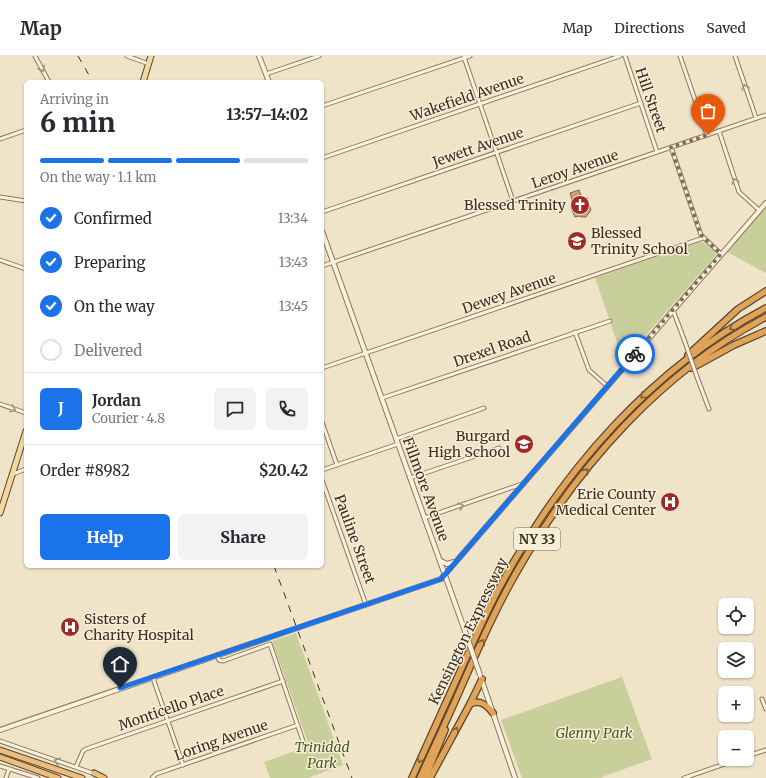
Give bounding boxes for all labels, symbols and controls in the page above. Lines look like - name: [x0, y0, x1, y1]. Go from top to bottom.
- text: Map: [20, 16, 62, 40]
- text: Map: [562, 19, 592, 37]
- text: Directions: [614, 19, 684, 37]
- text: Saved: [706, 19, 746, 37]
- one-way arrow: [37, 65, 45, 72]
- street label: Hill Street: [631, 65, 671, 135]
- street label: Wakefield Avenue: [407, 69, 526, 125]
- one-way arrow: [741, 84, 750, 91]
- text: Arriving in: [40, 91, 109, 108]
- pin: [691, 94, 725, 135]
- icon: bag: [697, 100, 719, 122]
- text: 13:57–14:02: [226, 105, 308, 124]
- text: 6 min: [40, 106, 115, 139]
- street label: Jewett Avenue: [429, 123, 526, 171]
- street label: Leroy Avenue: [529, 146, 621, 192]
- text: On the way · 1.1 km: [40, 169, 156, 186]
- one-way arrow: [732, 178, 740, 185]
- church icon: Blessed Trinity: [569, 194, 591, 216]
- place label: Blessed Trinity: [464, 196, 567, 214]
- icon: check: [40, 207, 62, 229]
- text: Confirmed: [74, 209, 152, 228]
- text: 13:34: [278, 210, 308, 227]
- place label: Blessed Trinity School: [591, 224, 688, 258]
- school or university icon: Blessed Trinity School: [566, 230, 588, 252]
- icon: check: [40, 251, 62, 273]
- text: Preparing: [74, 253, 146, 272]
- text: 13:43: [279, 254, 308, 271]
- street label: Dewey Avenue: [460, 269, 558, 317]
- icon: check: [40, 295, 62, 317]
- text: On the way: [74, 297, 155, 316]
- text: 13:45: [279, 298, 308, 315]
- one-way arrow: [729, 323, 736, 330]
- street label: Drexel Road: [451, 327, 534, 371]
- courier: [615, 334, 655, 374]
- text: Delivered: [74, 341, 142, 360]
- icon: bike: [624, 343, 646, 365]
- button: chat: [214, 388, 256, 430]
- button: phone: [266, 388, 308, 430]
- text: Jordan: [92, 391, 141, 410]
- one-way arrow: [640, 391, 648, 399]
- text: J: [58, 399, 64, 418]
- one-way arrow: [9, 404, 16, 413]
- text: Courier · 4.8: [92, 410, 165, 427]
- place label: Burgard High School: [428, 427, 511, 461]
- school or university icon: Burgard High School: [513, 433, 535, 455]
- street label: Fillmore Avenue: [399, 435, 453, 543]
- text: Order #8982: [40, 461, 130, 480]
- text: $20.42: [259, 461, 308, 480]
- one-way arrow: [581, 469, 588, 476]
- place label: Erie County Medical Center: [555, 485, 657, 519]
- hospital icon: Erie County Medical Center: [659, 491, 681, 513]
- street label: Pauline Street: [331, 492, 380, 587]
- one-way arrow: [458, 502, 465, 510]
- button: Help: [40, 514, 170, 560]
- button: Share: [178, 514, 308, 560]
- road number: NY 33: [514, 528, 560, 550]
- street label: Kensington Expressway: [425, 554, 512, 708]
- map controls: [718, 598, 754, 766]
- button: locate: [718, 598, 754, 634]
- place label: Sisters of Charity Hospital: [84, 610, 195, 644]
- hospital icon: Sisters of Charity Hospital: [59, 616, 81, 638]
- one-way arrow: [477, 638, 485, 646]
- button: layers: [718, 642, 754, 678]
- pin: [103, 647, 137, 688]
- icon: home: [109, 653, 131, 675]
- street label: Monticello Place: [116, 682, 226, 734]
- button: +: [718, 686, 754, 722]
- street label: Loring Avenue: [172, 716, 270, 764]
- park label: Glenny Park: [556, 724, 633, 742]
- one-way arrow: [451, 727, 459, 735]
- button: −: [718, 730, 754, 766]
- park label: Trinidad Park: [294, 738, 350, 772]
- one-way arrow: [417, 755, 425, 763]
- one-way arrow: [54, 757, 61, 765]

